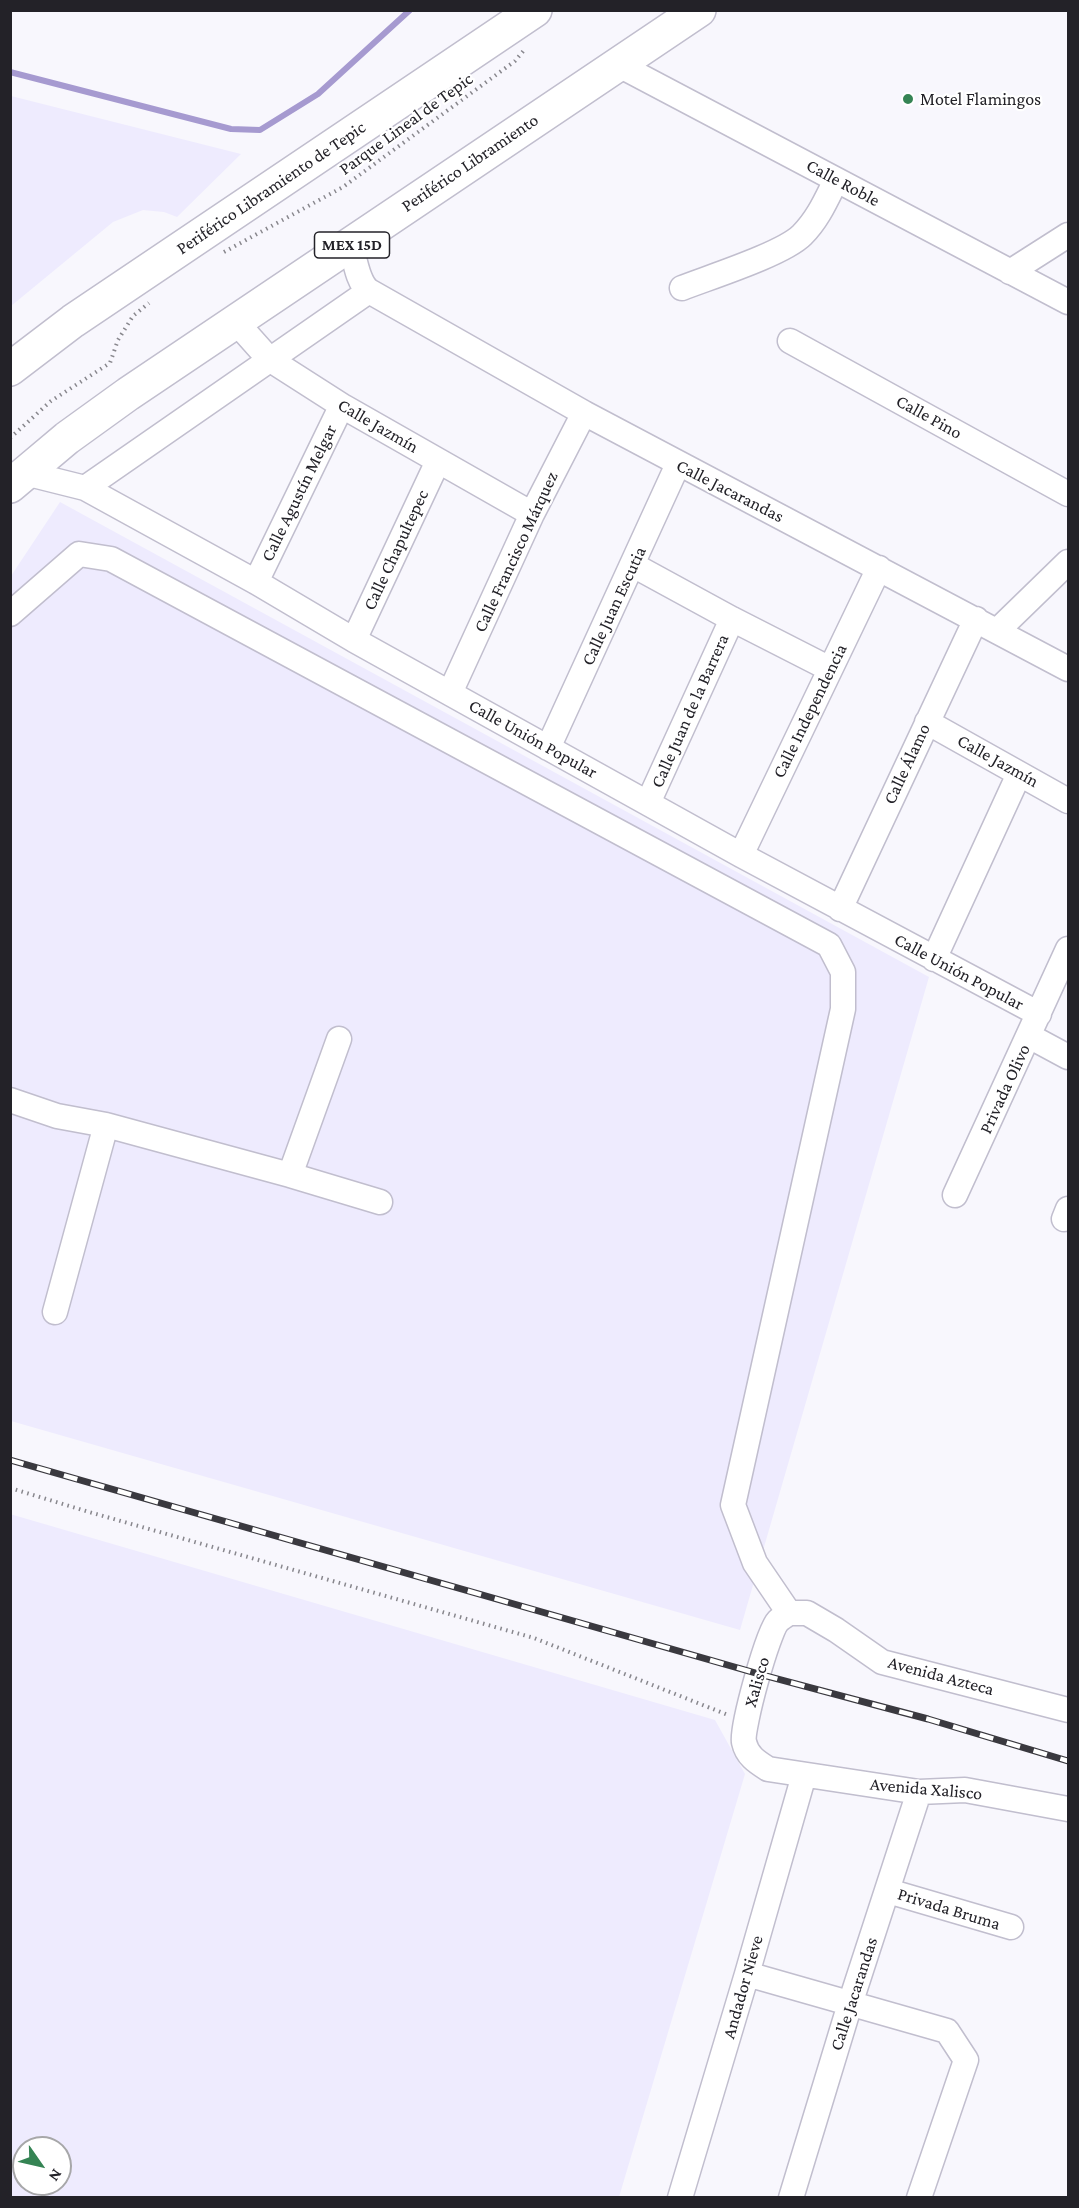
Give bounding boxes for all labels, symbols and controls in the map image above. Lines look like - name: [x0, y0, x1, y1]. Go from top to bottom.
- street label: Parque Lineal de Tepic: [335, 68, 477, 180]
- place label: Motel Flamingos: [920, 88, 1041, 110]
- marker: Motel Flamingos: [901, 92, 915, 106]
- street label: Periférico Libramiento: [397, 109, 543, 217]
- street label: Periférico Libramiento de Tepic: [172, 117, 370, 259]
- street label: Calle Roble: [803, 155, 883, 211]
- road number: MEX 15D: [314, 232, 389, 258]
- street label: Calle Pino: [892, 390, 966, 444]
- street label: Calle Jazmín: [334, 394, 422, 458]
- street label: Calle Agustín Melgar: [256, 421, 342, 565]
- street label: Calle Jacarandas: [673, 455, 787, 527]
- street label: Calle Francisco Márquez: [469, 468, 563, 636]
- street label: Calle Chapultepec: [359, 486, 433, 614]
- street label: Calle Juan Escutia: [577, 543, 651, 669]
- street label: Calle Juan de la Barrera: [646, 631, 734, 791]
- street label: Calle Independencia: [768, 640, 852, 782]
- street label: Calle Unión Popular: [465, 695, 601, 783]
- street label: Calle Álamo: [879, 720, 935, 808]
- street label: Calle Jazmín: [954, 730, 1042, 792]
- street label: Calle Unión Popular: [890, 929, 1028, 1015]
- street label: Privada Olivo: [975, 1041, 1035, 1137]
- street label: Avenida Azteca: [886, 1651, 996, 1701]
- street label: Xalisco: [740, 1654, 774, 1710]
- street label: Avenida Xalisco: [869, 1773, 983, 1805]
- street label: Privada Bruma: [895, 1883, 1003, 1935]
- street label: Andador Nieve: [718, 1933, 768, 2041]
- street label: Calle Jacarandas: [825, 1935, 883, 2053]
- north arrow: [12, 2136, 72, 2196]
- text: N: [46, 2166, 66, 2185]

